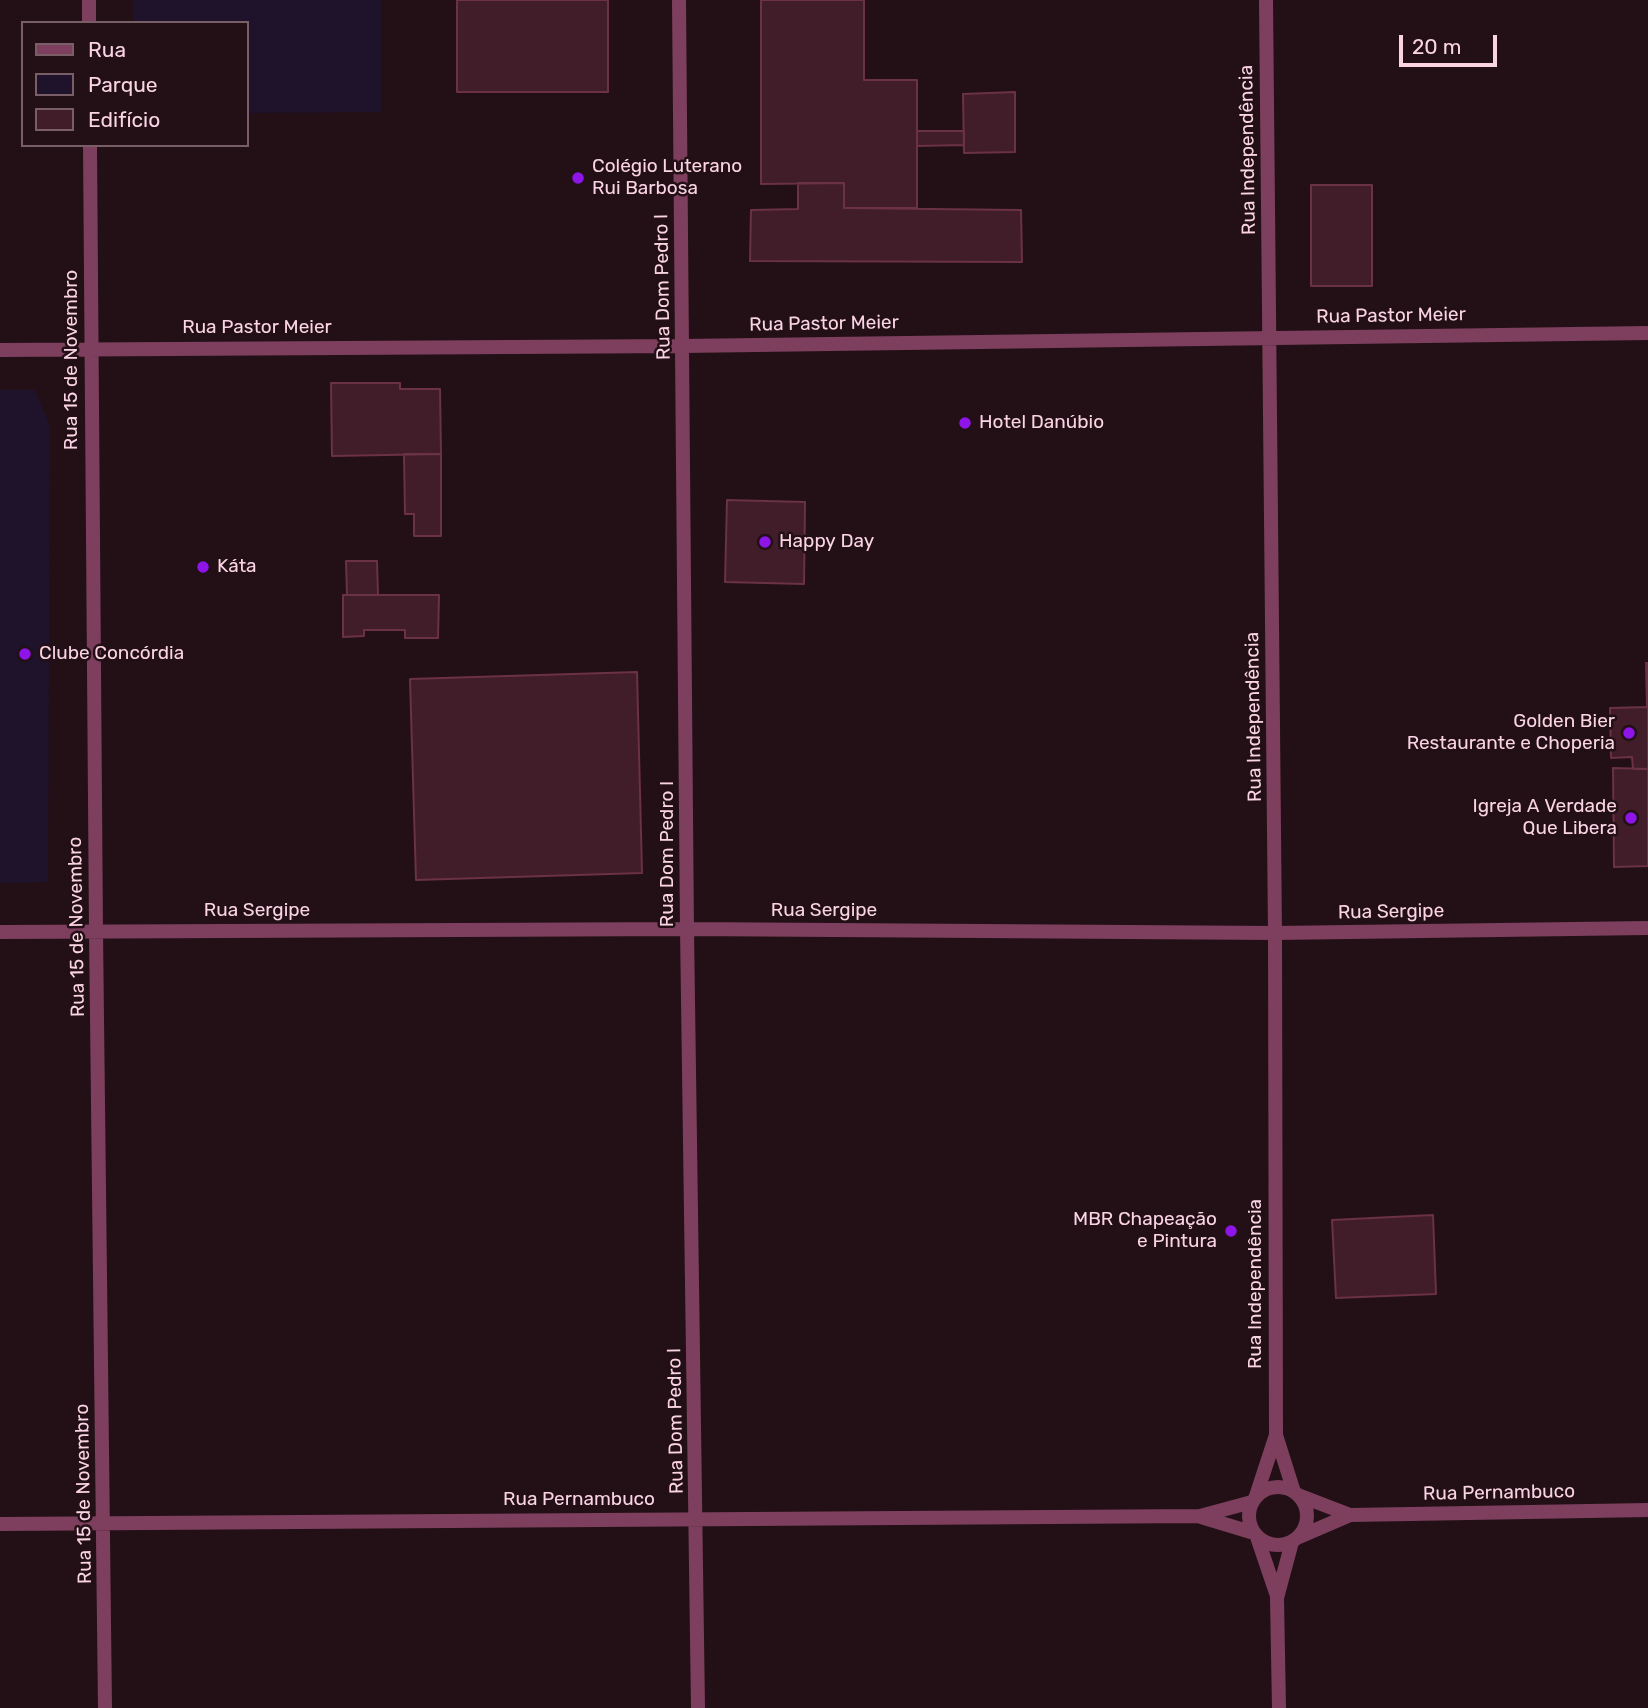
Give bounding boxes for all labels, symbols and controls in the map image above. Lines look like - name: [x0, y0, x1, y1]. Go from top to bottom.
- legend: [21, 21, 248, 147]
- scale bar: [1403, 21, 1501, 65]
- text: 20 m: [1412, 34, 1461, 59]
- text: Rua: [88, 37, 126, 62]
- street label: Rua Independência: [1235, 65, 1261, 235]
- text: Parque: [88, 72, 158, 97]
- text: Edifício: [88, 107, 160, 132]
- place label: Colégio Luterano Rui Barbosa: [592, 156, 742, 200]
- marker: Colégio Luterano Rui Barbosa: [570, 170, 586, 186]
- street label: Rua Dom Pedro I: [650, 214, 676, 360]
- street label: Rua 15 de Novembro: [61, 270, 83, 450]
- street label: Rua Pastor Meier: [1316, 303, 1466, 329]
- street label: Rua Pastor Meier: [749, 311, 899, 337]
- street label: Rua Pastor Meier: [182, 317, 332, 339]
- place label: Hotel Danúbio: [979, 412, 1104, 434]
- marker: Hotel Danúbio: [957, 415, 973, 431]
- place label: Happy Day: [779, 531, 874, 553]
- marker: Happy Day: [757, 534, 773, 550]
- place label: Káta: [217, 556, 257, 578]
- marker: Káta: [195, 559, 211, 575]
- street label: Rua Independência: [1241, 632, 1267, 802]
- place label: Clube Concórdia: [39, 643, 184, 665]
- marker: Clube Concórdia: [17, 646, 33, 662]
- place label: Golden Bier Restaurante e Choperia: [1407, 711, 1615, 755]
- marker: Golden Bier Restaurante e Choperia: [1621, 725, 1637, 741]
- street label: Rua Dom Pedro I: [657, 781, 679, 927]
- place label: Igreja A Verdade Que Libera: [1473, 796, 1617, 840]
- marker: Igreja A Verdade Que Libera: [1623, 810, 1639, 826]
- street label: Rua 15 de Novembro: [64, 837, 90, 1017]
- street label: Rua Sergipe: [204, 900, 310, 922]
- street label: Rua Sergipe: [771, 900, 877, 922]
- street label: Rua Sergipe: [1338, 900, 1444, 924]
- street label: Rua Independência: [1245, 1199, 1267, 1369]
- place label: MBR Chapeação e Pintura: [1073, 1209, 1217, 1253]
- marker: MBR Chapeação e Pintura: [1223, 1223, 1239, 1239]
- street label: Rua Dom Pedro I: [663, 1348, 689, 1494]
- street label: Rua 15 de Novembro: [71, 1404, 97, 1584]
- street label: Rua Pernambuco: [1423, 1480, 1575, 1506]
- street label: Rua Pernambuco: [503, 1489, 655, 1511]

